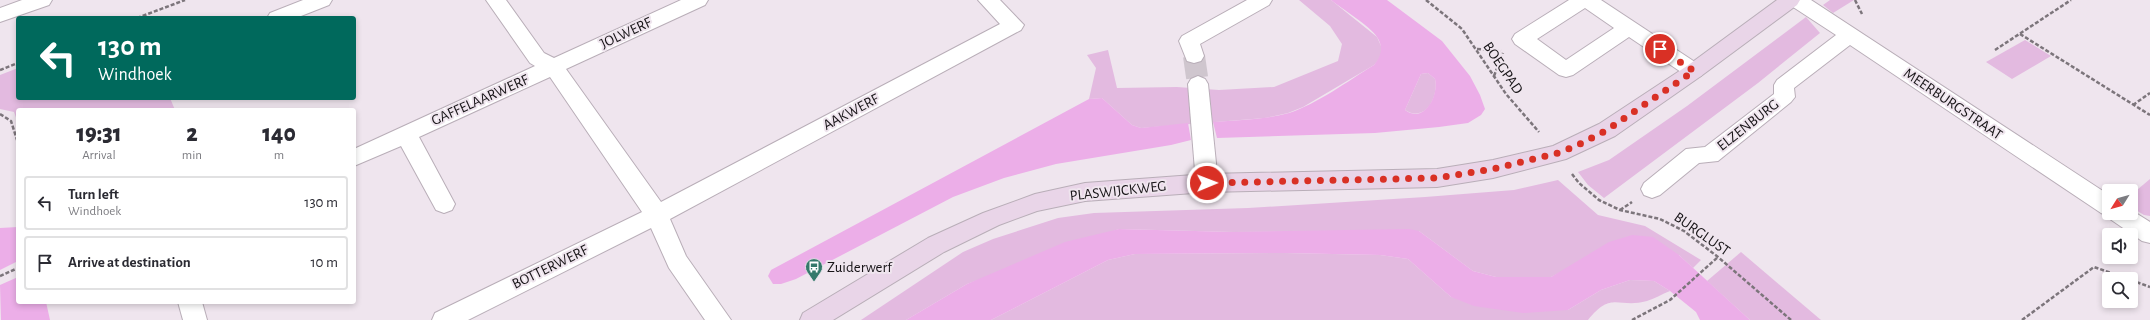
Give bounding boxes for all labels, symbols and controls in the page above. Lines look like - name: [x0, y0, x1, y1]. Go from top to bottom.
- street label: JOLWERF: [598, 14, 654, 51]
- icon: left: [32, 32, 84, 84]
- pin: [1643, 32, 1677, 66]
- text: 130 m: [98, 33, 162, 61]
- icon: arrive: [1649, 38, 1671, 60]
- street label: BOEGPAD: [1480, 39, 1526, 97]
- street label: MEERBURGSTRAAT: [1901, 65, 2006, 143]
- text: Windhoek: [98, 66, 172, 84]
- street label: GAFFELAARWERF: [429, 72, 531, 128]
- street label: AAKWERF: [821, 91, 882, 133]
- street label: ELZENBURG: [1714, 96, 1782, 154]
- text: 19:31: [76, 122, 122, 146]
- text: 2: [186, 122, 198, 146]
- text: 140: [262, 122, 296, 146]
- text: Arrival: [82, 149, 116, 162]
- text: min: [182, 149, 202, 162]
- text: m: [274, 149, 284, 162]
- position arrow: [1186, 162, 1228, 204]
- street label: PLASWIJCKWEG: [1069, 178, 1167, 204]
- north arrow: [2102, 184, 2138, 220]
- map controls: [2102, 184, 2138, 308]
- text: Turn left: [68, 187, 119, 202]
- icon: left: [34, 192, 56, 214]
- text: 130 m: [304, 195, 338, 210]
- text: Windhoek: [68, 205, 121, 218]
- street label: BURGLUST: [1671, 209, 1733, 259]
- button: sound: [2102, 228, 2138, 264]
- street label: BOTTERWERF: [510, 242, 591, 292]
- icon: arrive: [34, 252, 56, 274]
- text: Arrive at destination: [68, 255, 191, 270]
- text: 10 m: [310, 255, 338, 270]
- bus stop icon: Zuiderwerf: [804, 257, 824, 282]
- place label: Zuiderwerf: [827, 260, 893, 275]
- button: search: [2102, 272, 2138, 308]

